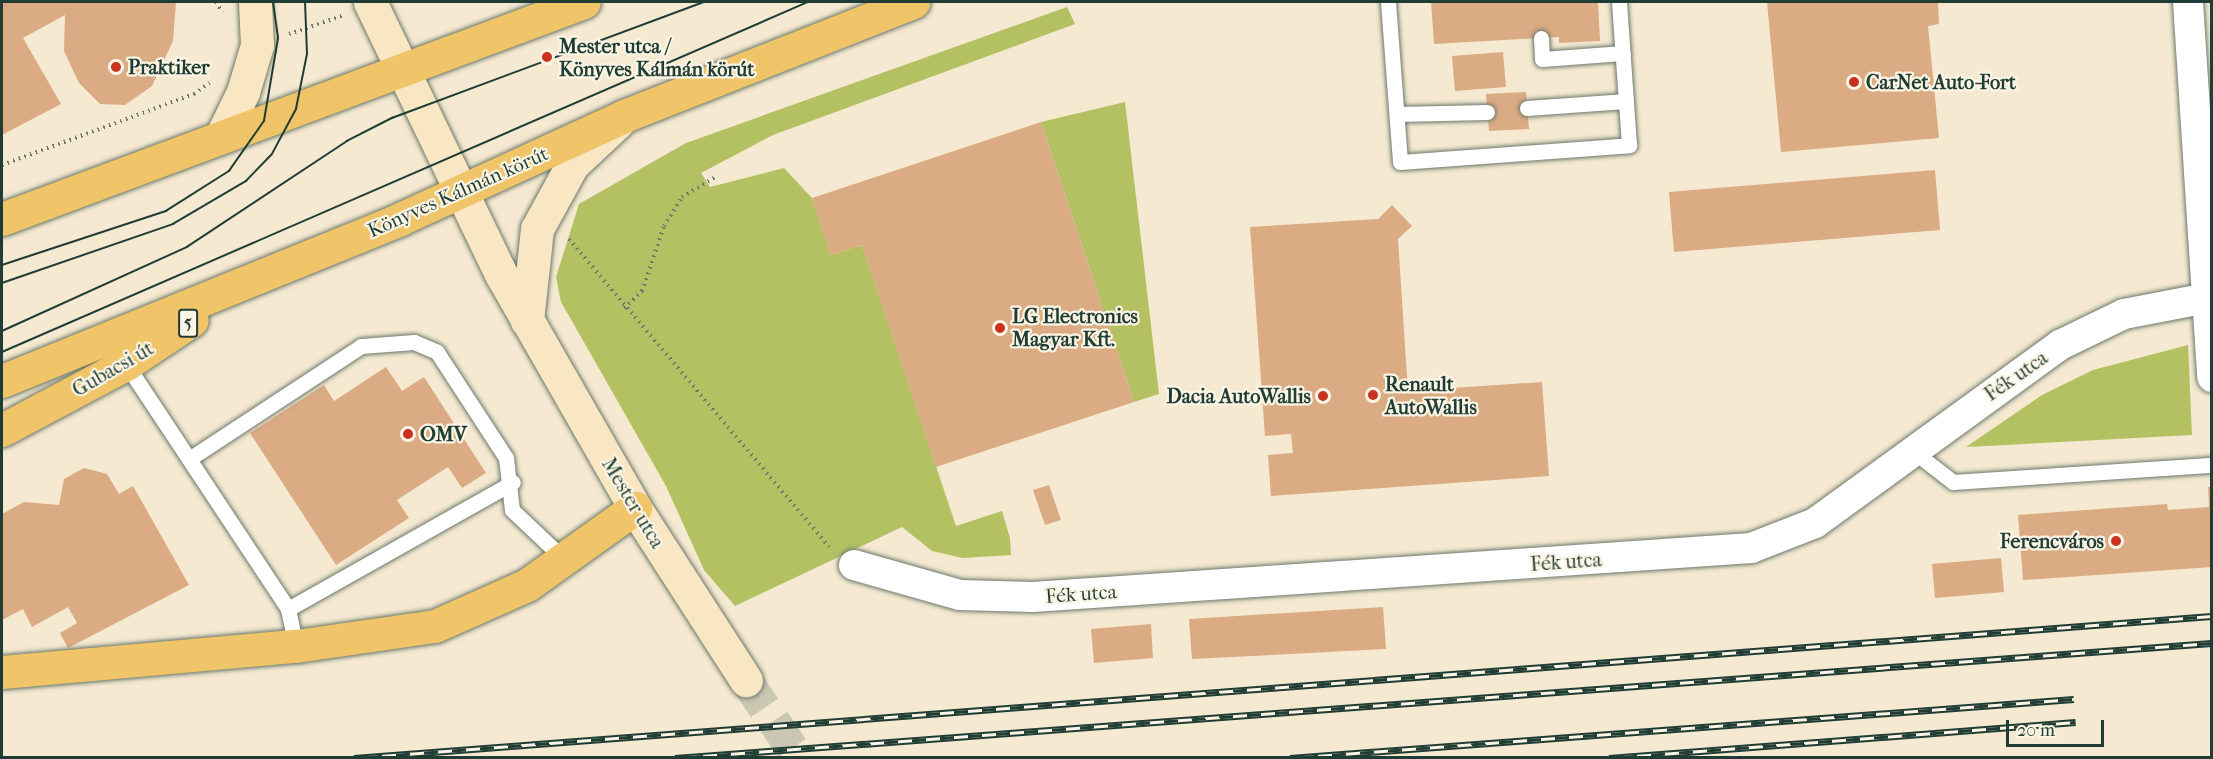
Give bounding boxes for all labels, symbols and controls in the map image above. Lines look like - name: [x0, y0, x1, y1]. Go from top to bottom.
- place label: Mester utca / Könyves Kálmán körút: [559, 34, 754, 81]
- marker: Mester utca / Könyves Kálmán körút: [540, 50, 554, 64]
- place label: Praktiker: [128, 55, 210, 79]
- marker: Praktiker: [109, 60, 123, 74]
- place label: CarNet Auto-Fort: [1866, 70, 2016, 94]
- marker: CarNet Auto-Fort: [1847, 75, 1861, 89]
- street label: Könyves Kálmán körút: [364, 141, 552, 243]
- place label: LG Electronics Magyar Kft.: [1012, 304, 1138, 351]
- road number: 5: [178, 308, 198, 338]
- marker: LG Electronics Magyar Kft.: [993, 321, 1007, 335]
- street label: Gubacsi út: [68, 336, 158, 402]
- street label: Fék utca: [1980, 346, 2052, 406]
- place label: Renault AutoWallis: [1385, 372, 1477, 419]
- place label: Dacia AutoWallis: [1166, 384, 1311, 408]
- marker: Renault AutoWallis: [1366, 388, 1380, 402]
- marker: Dacia AutoWallis: [1316, 389, 1330, 403]
- place label: OMV: [420, 422, 467, 446]
- marker: OMV: [401, 427, 415, 441]
- street label: Mester utca: [597, 453, 669, 553]
- place label: Ferencváros: [2000, 529, 2104, 553]
- marker: Ferencváros: [2109, 534, 2123, 548]
- street label: Fék utca: [1529, 548, 1603, 576]
- street label: Fék utca: [1044, 580, 1118, 608]
- scale bar: [2009, 708, 2106, 746]
- text: 20 m: [2017, 720, 2055, 741]

